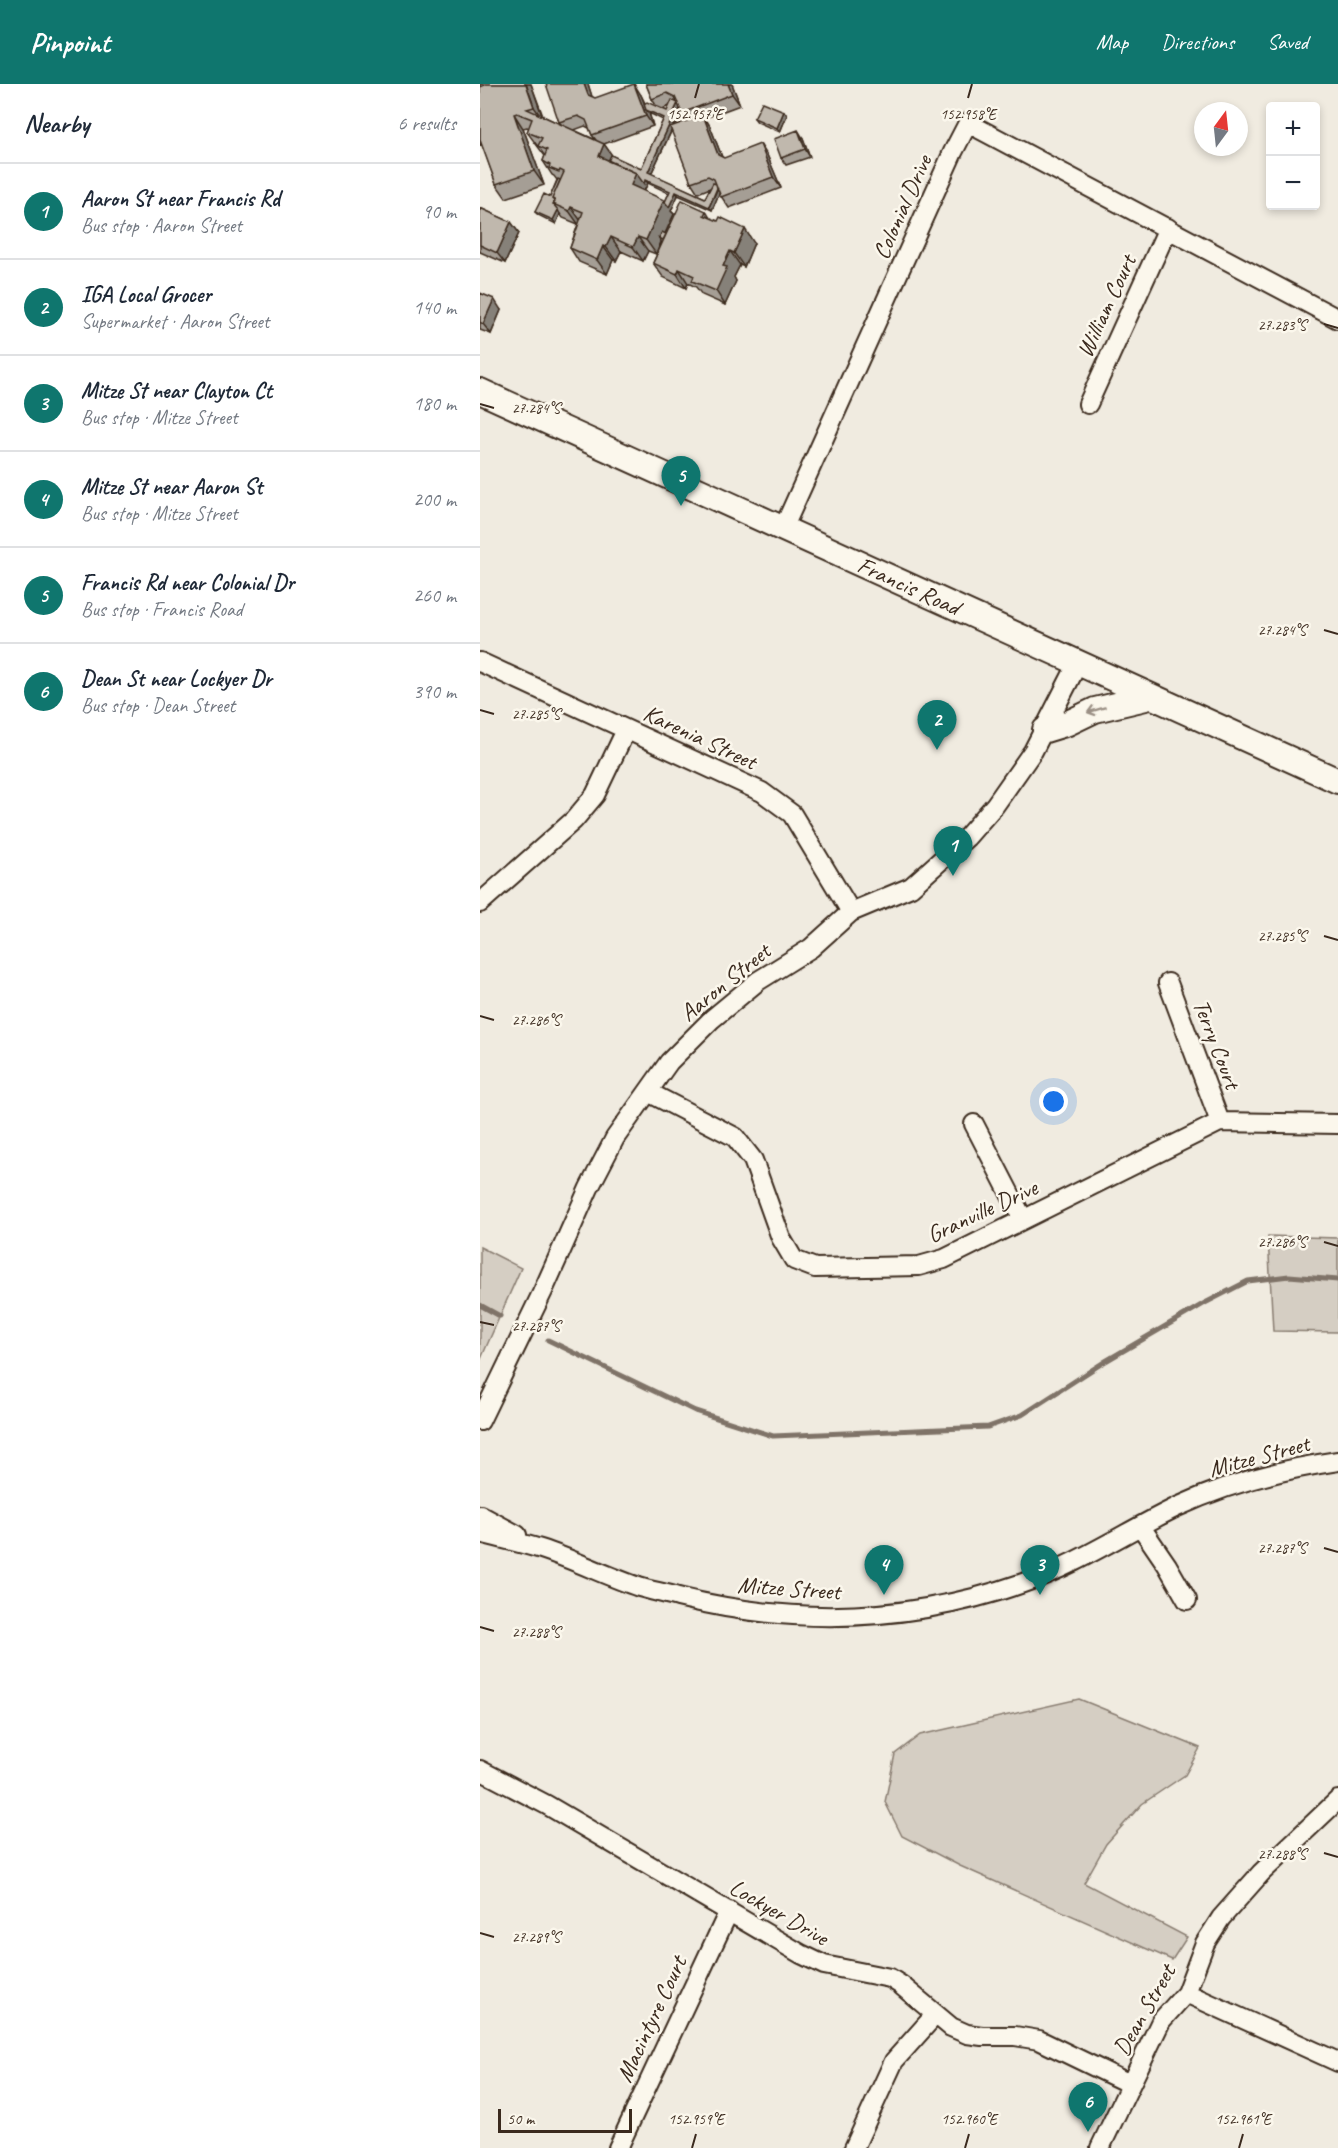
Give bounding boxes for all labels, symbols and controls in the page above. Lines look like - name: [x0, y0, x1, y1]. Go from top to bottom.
- text: Pinpoint: [30, 25, 110, 60]
- text: Map: [1096, 29, 1128, 55]
- text: Directions: [1161, 29, 1234, 55]
- text: Saved: [1267, 29, 1308, 55]
- north arrow: [1194, 102, 1248, 156]
- map controls: [1266, 102, 1320, 210]
- button: +: [1266, 102, 1320, 156]
- text: 152.957°E: [667, 105, 725, 124]
- text: 152.958°E: [940, 105, 998, 124]
- text: Nearby: [24, 107, 89, 140]
- text: 6 results: [397, 111, 456, 136]
- street label: Colonial Drive: [866, 148, 939, 264]
- button: −: [1266, 156, 1320, 210]
- text: Aaron St near Francis Rd: [81, 185, 280, 213]
- text: 1: [39, 199, 48, 224]
- text: 90 m: [422, 199, 456, 224]
- text: Bus stop · Aaron Street: [81, 213, 242, 238]
- street label: William Court: [1069, 248, 1144, 362]
- text: IGA Local Grocer: [81, 281, 211, 309]
- text: 2: [39, 295, 48, 320]
- text: 140 m: [413, 295, 456, 320]
- text: Supermarket · Aaron Street: [81, 309, 269, 334]
- text: 27.283°S: [1258, 316, 1309, 335]
- text: Mitze St near Clayton Ct: [81, 377, 272, 405]
- text: 3: [39, 391, 48, 416]
- text: 180 m: [413, 391, 456, 416]
- text: 27.284°S: [512, 399, 563, 418]
- text: Bus stop · Mitze Street: [81, 405, 238, 430]
- pin: 5: [662, 456, 700, 506]
- text: Mitze St near Aaron St: [81, 473, 262, 501]
- text: 4: [39, 487, 48, 512]
- text: 200 m: [413, 487, 456, 512]
- text: Bus stop · Mitze Street: [81, 501, 238, 526]
- street label: Francis Road: [853, 550, 968, 624]
- text: Francis Rd near Colonial Dr: [81, 569, 294, 597]
- text: 5: [39, 583, 48, 608]
- text: 260 m: [413, 583, 456, 608]
- text: Bus stop · Francis Road: [81, 597, 243, 622]
- text: 27.284°S: [1258, 621, 1309, 640]
- text: Dean St near Lockyer Dr: [81, 665, 272, 693]
- text: 6: [39, 679, 48, 704]
- text: 390 m: [413, 679, 456, 704]
- text: Bus stop · Dean Street: [81, 693, 235, 718]
- street label: Karenia Street: [639, 698, 763, 777]
- pin: 2: [918, 700, 956, 750]
- text: 27.285°S: [512, 705, 563, 724]
- one-way arrow: [1087, 705, 1106, 716]
- pin: 1: [934, 826, 972, 876]
- text: 27.285°S: [1258, 927, 1309, 946]
- street label: Aaron Street: [674, 935, 778, 1028]
- street label: Terry Court: [1186, 995, 1248, 1095]
- text: 27.286°S: [512, 1011, 563, 1030]
- your location: [1039, 1087, 1068, 1116]
- street label: Granville Drive: [922, 1171, 1044, 1250]
- text: 27.286°S: [1258, 1233, 1309, 1252]
- text: 27.287°S: [512, 1317, 563, 1336]
- street label: Mitze Street: [1205, 1428, 1315, 1484]
- text: 27.287°S: [1258, 1539, 1309, 1558]
- pin: 4: [864, 1546, 904, 1595]
- pin: 3: [1020, 1546, 1060, 1595]
- street label: Mitze Street: [737, 1569, 843, 1607]
- text: 27.288°S: [512, 1623, 563, 1642]
- text: 27.288°S: [1258, 1845, 1309, 1864]
- street label: Lockyer Drive: [724, 1872, 836, 1953]
- text: 27.289°S: [512, 1928, 563, 1947]
- street label: Macintyre Court: [609, 1950, 694, 2087]
- street label: Dean Street: [1106, 1957, 1183, 2061]
- pin: 6: [1068, 2082, 1108, 2132]
- scale bar: [498, 2106, 632, 2134]
- text: 50 m: [507, 2109, 534, 2129]
- text: 152.959°E: [668, 2110, 726, 2129]
- text: 152.960°E: [941, 2110, 999, 2129]
- text: 152.961°E: [1215, 2110, 1273, 2129]

